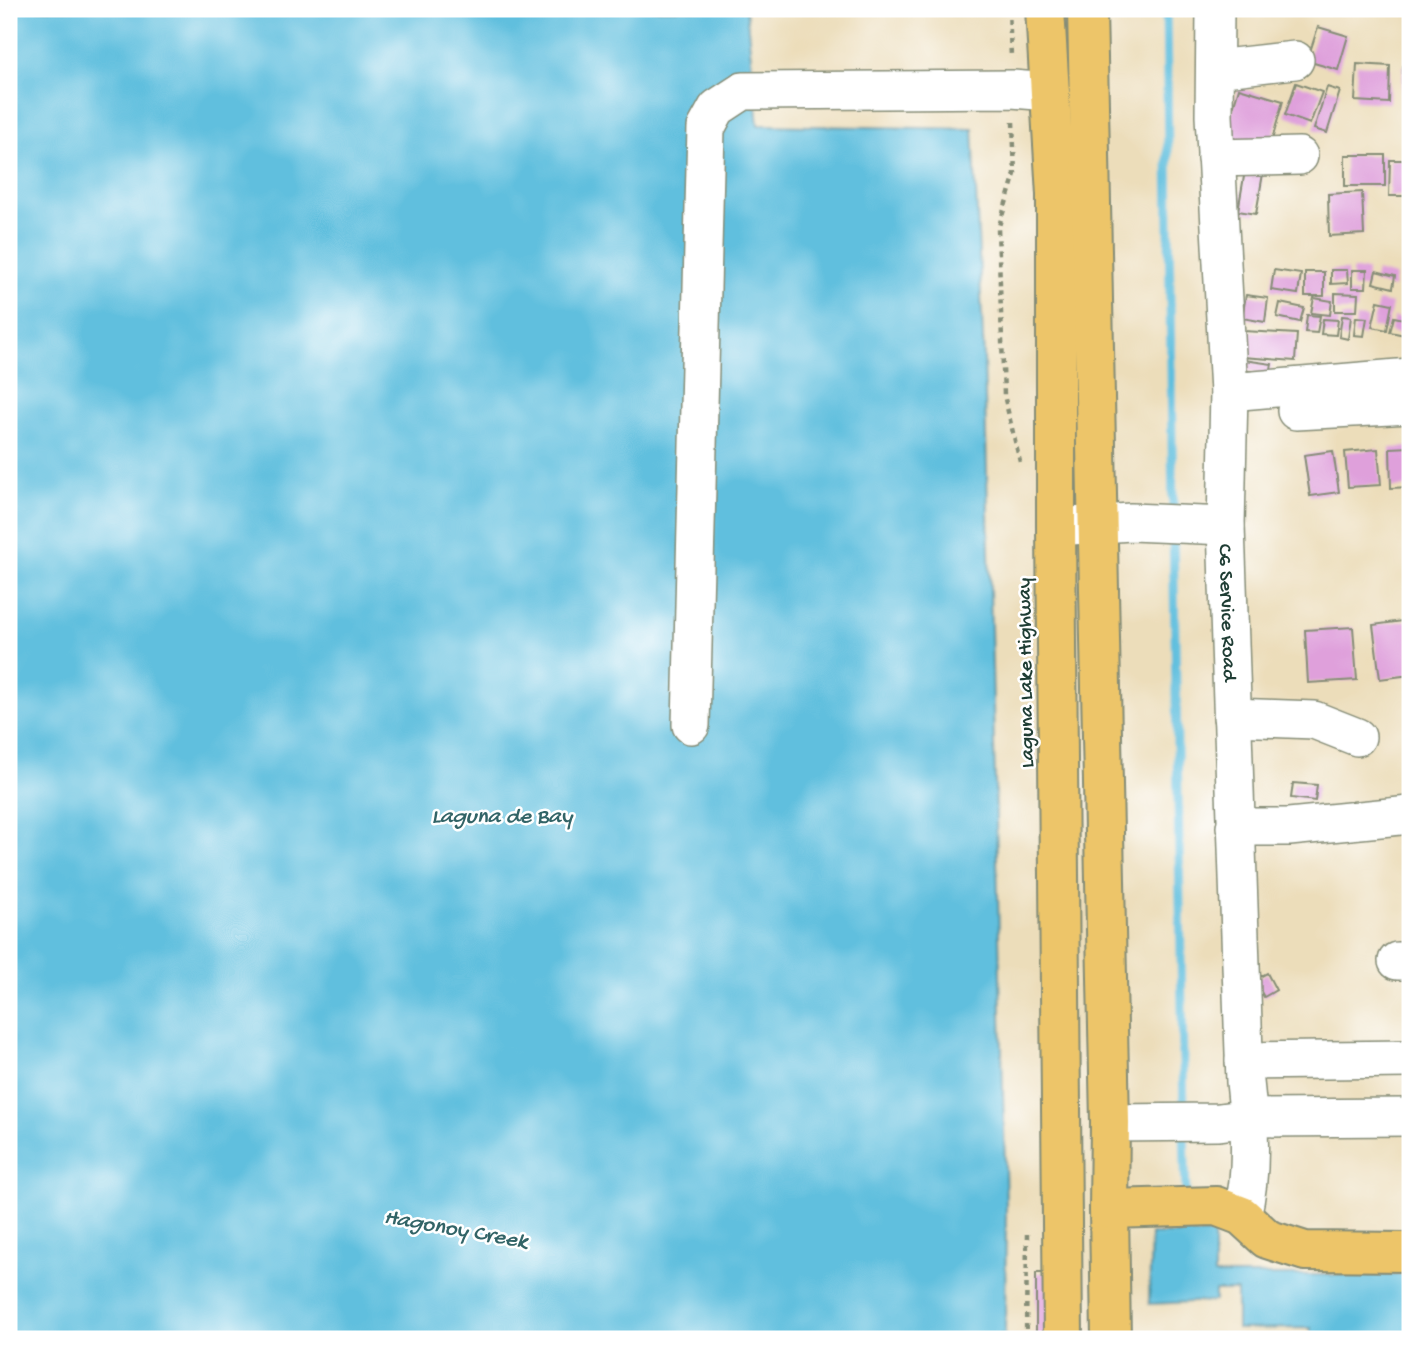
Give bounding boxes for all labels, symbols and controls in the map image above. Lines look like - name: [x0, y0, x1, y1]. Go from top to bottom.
- street label: C6 Service Road: [1211, 543, 1240, 684]
- street label: Laguna Lake Highway: [1013, 578, 1042, 768]
- water label: Laguna de Bay: [432, 804, 574, 831]
- water label: Hagonoy Creek: [382, 1205, 532, 1257]

